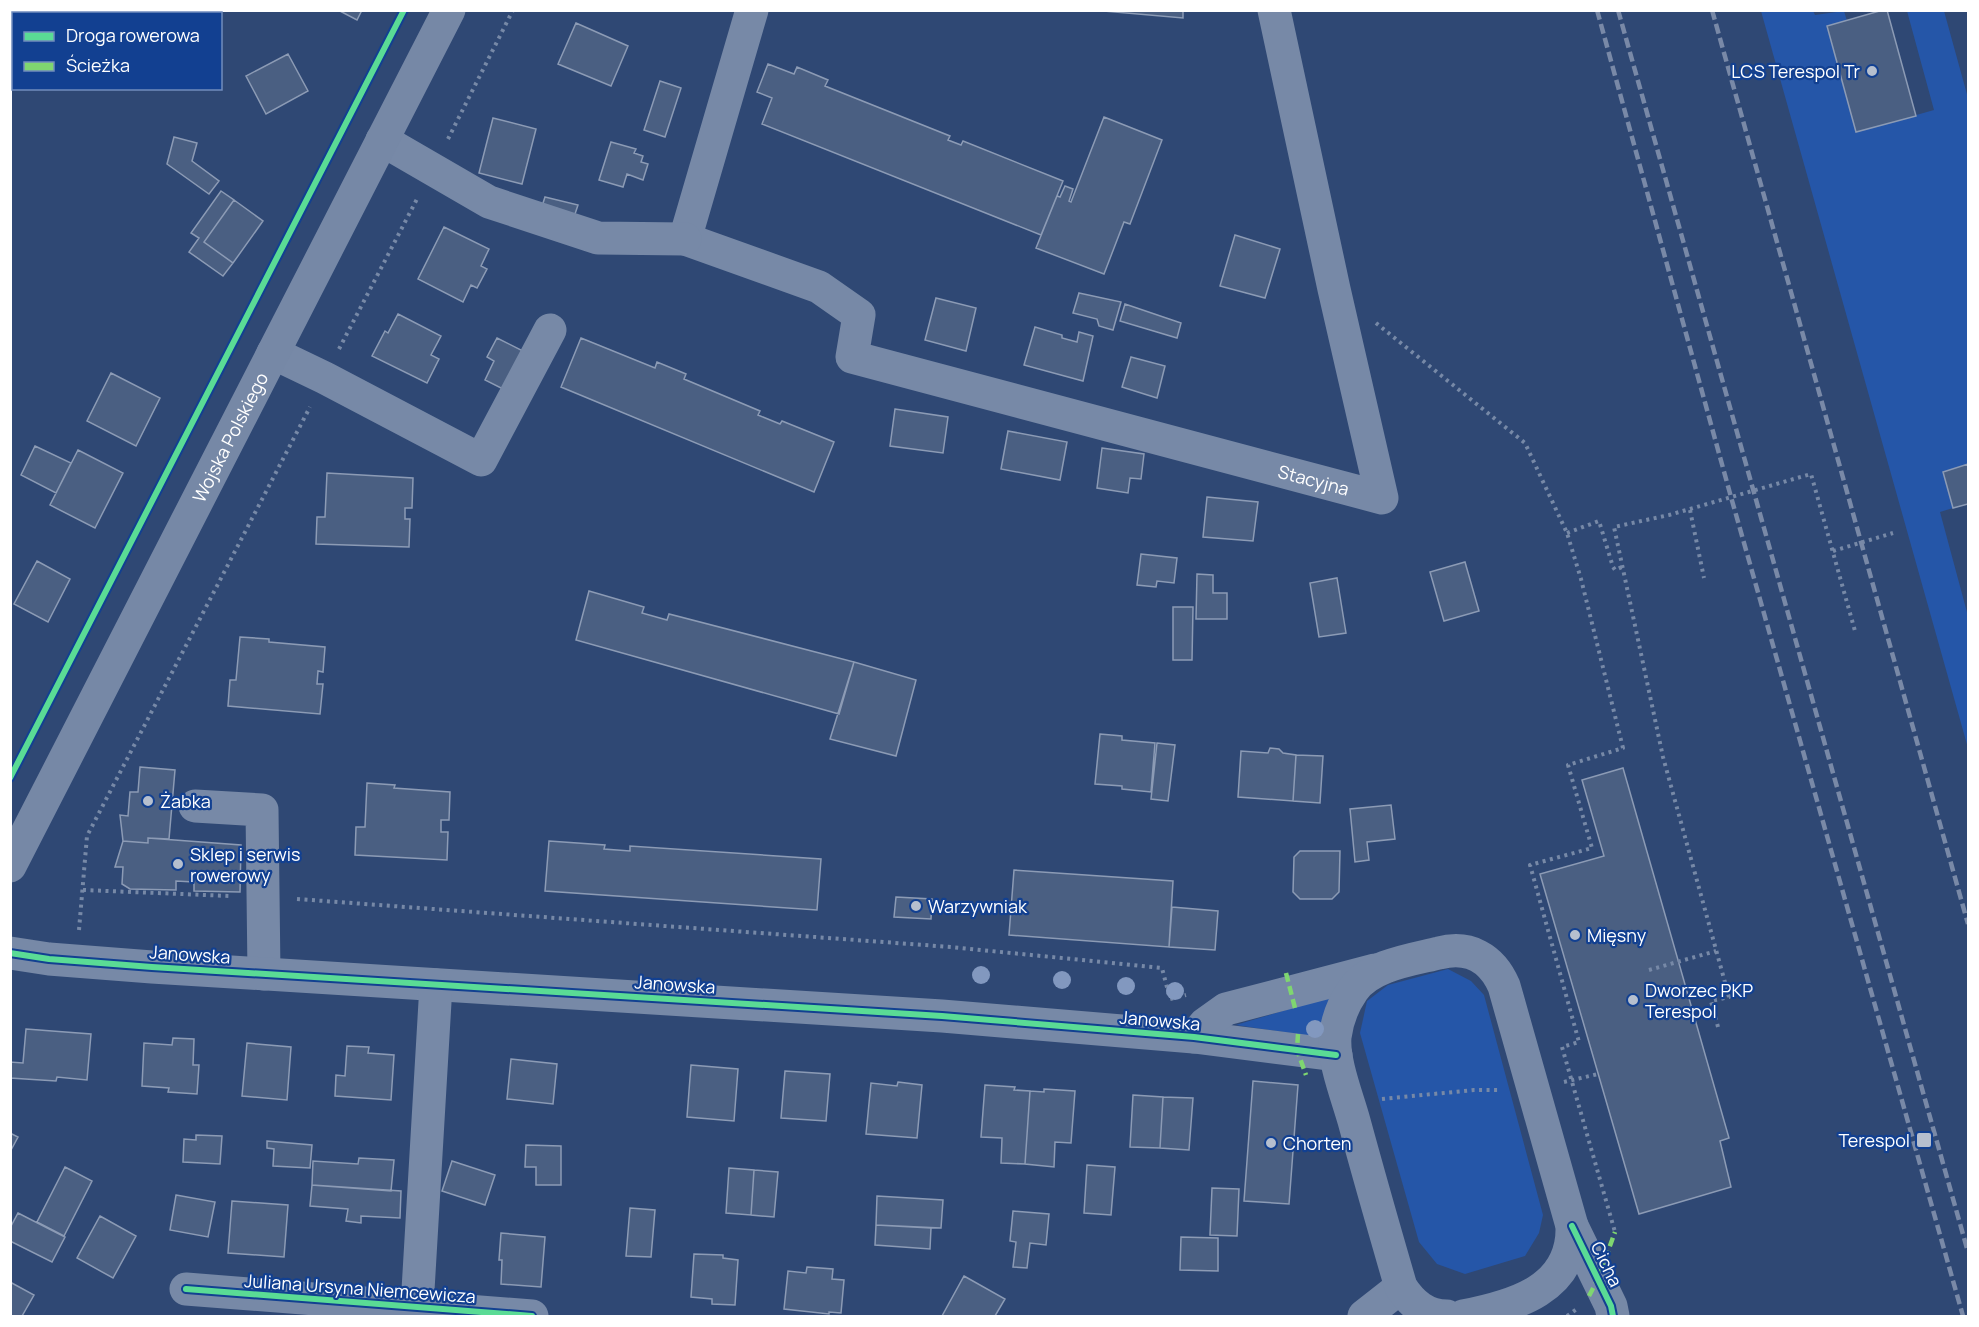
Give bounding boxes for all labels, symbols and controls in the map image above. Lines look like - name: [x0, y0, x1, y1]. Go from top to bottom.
- legend: [12, 12, 222, 90]
- text: Droga rowerowa: [66, 23, 200, 47]
- text: Ścieżka: [66, 53, 130, 77]
- place label: LCS Terespol Tr: [1731, 59, 1861, 83]
- marker: LCS Terespol Tr: [1865, 64, 1879, 78]
- street label: Wojska Polskiego: [187, 368, 273, 506]
- street label: Stacyjna: [1275, 459, 1352, 501]
- place label: Żabka: [160, 789, 211, 813]
- marker: Żabka: [141, 794, 155, 808]
- place label: Sklep i serwis rowerowy: [190, 842, 300, 887]
- marker: Sklep i serwis rowerowy: [171, 857, 185, 871]
- place label: Warzywniak: [928, 894, 1028, 918]
- marker: Warzywniak: [909, 899, 923, 913]
- place label: Mięsny: [1587, 923, 1647, 947]
- marker: Mięsny: [1568, 928, 1582, 942]
- street label: Janowska: [149, 939, 231, 969]
- street label: Janowska: [634, 969, 716, 999]
- place label: Dworzec PKP Terespol: [1645, 978, 1753, 1023]
- marker: Dworzec PKP Terespol: [1626, 993, 1640, 1007]
- street label: Janowska: [1119, 1005, 1201, 1035]
- place label: Terespol: [1838, 1128, 1910, 1152]
- place label: Chorten: [1283, 1131, 1352, 1155]
- marker: Terespol: [1915, 1131, 1933, 1149]
- marker: Chorten: [1264, 1136, 1278, 1150]
- street label: Cicha: [1586, 1237, 1628, 1291]
- street label: Juliana Ursyna Niemcewicza: [243, 1268, 477, 1308]

